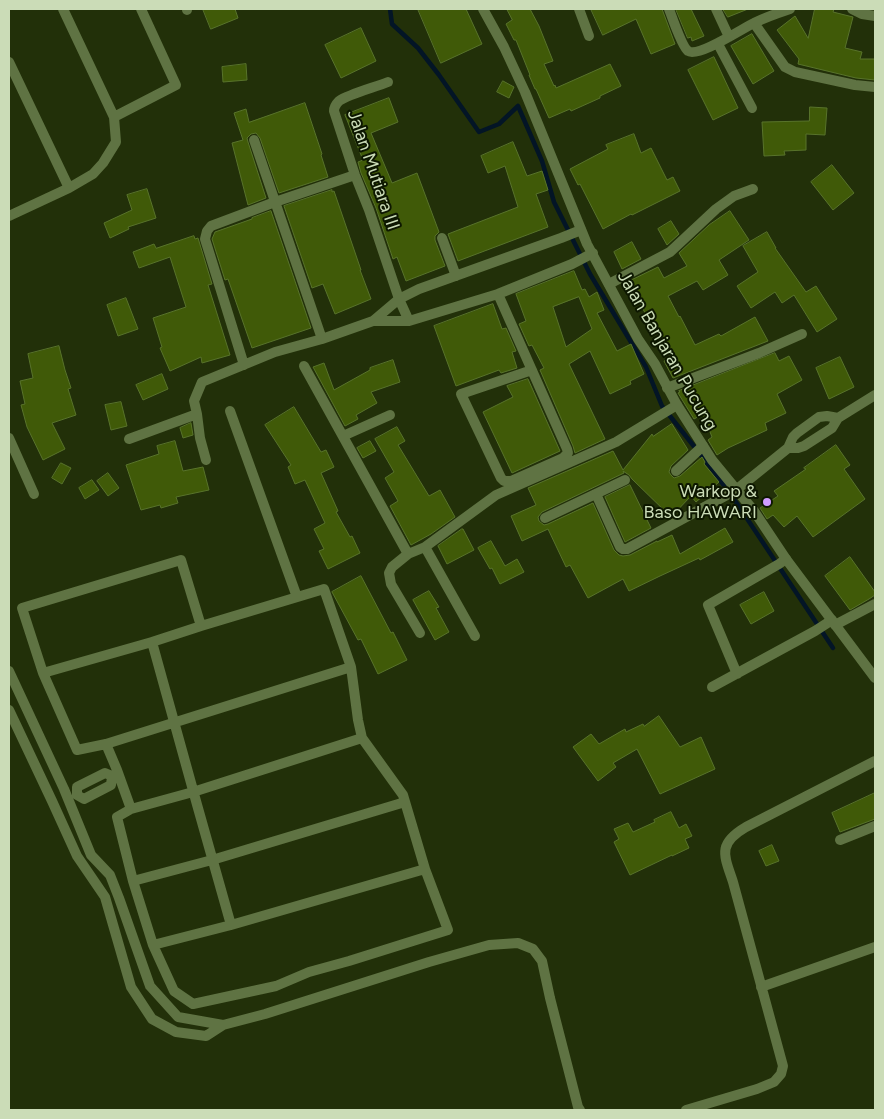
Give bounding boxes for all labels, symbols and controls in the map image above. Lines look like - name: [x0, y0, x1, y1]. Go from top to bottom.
- street label: Jalan Mutiara III: [342, 107, 404, 233]
- street label: Jalan Banjaran Pucung: [612, 267, 722, 435]
- place label: Warkop & Baso HAWARI: [643, 481, 757, 524]
- marker: Warkop & Baso HAWARI: [761, 496, 773, 508]

